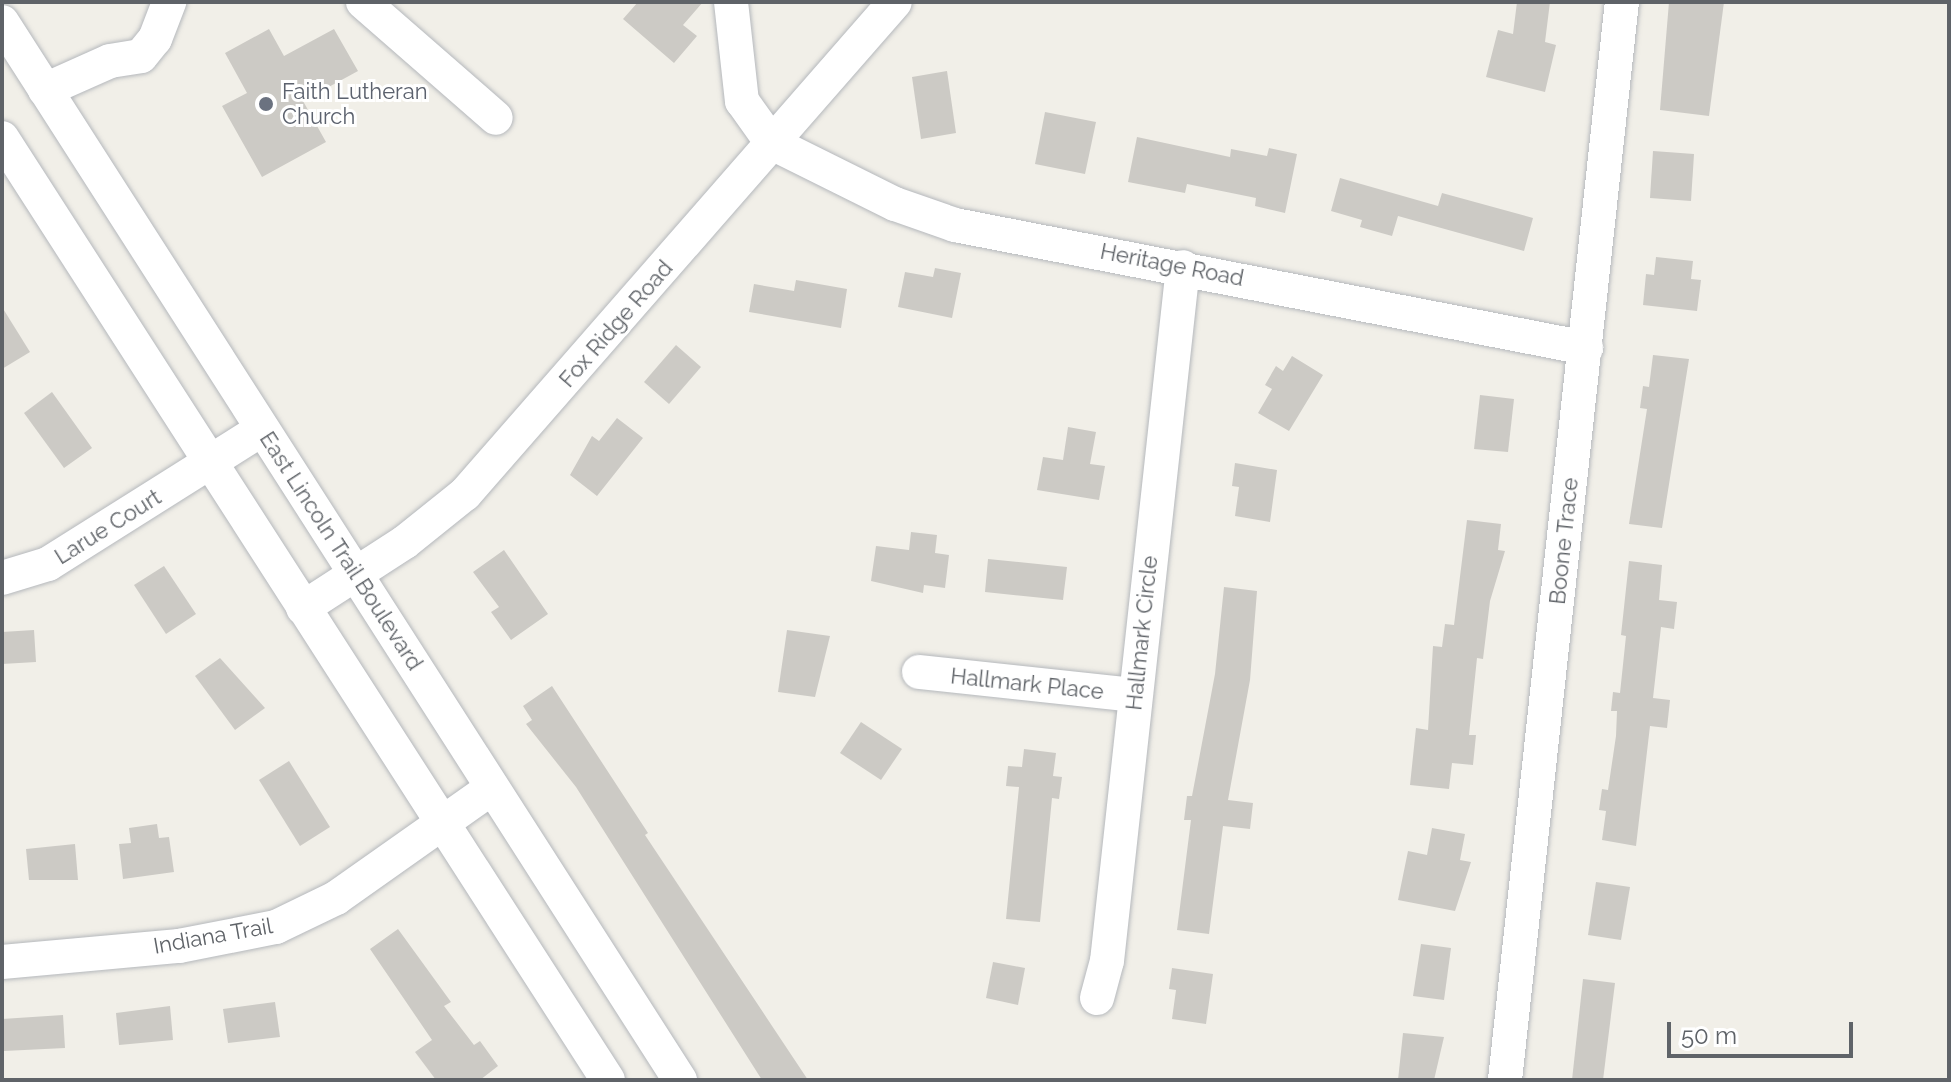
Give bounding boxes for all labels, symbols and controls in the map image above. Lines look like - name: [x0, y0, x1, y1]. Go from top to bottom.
- place label: Faith Lutheran Church: [282, 78, 428, 130]
- marker: Faith Lutheran Church: [257, 95, 275, 113]
- street label: Heritage Road: [1098, 238, 1246, 292]
- street label: Fox Ridge Road: [554, 255, 678, 393]
- street label: East Lincoln Trail Boulevard: [254, 426, 428, 676]
- street label: Boone Trace: [1544, 476, 1584, 606]
- street label: Larue Court: [50, 484, 166, 570]
- street label: Hallmark Circle: [1121, 554, 1163, 712]
- street label: Hallmark Place: [949, 663, 1105, 705]
- street label: Indiana Trail: [151, 912, 275, 960]
- scale bar: [1671, 1006, 1857, 1056]
- text: 50 m: [1681, 1021, 1737, 1050]

